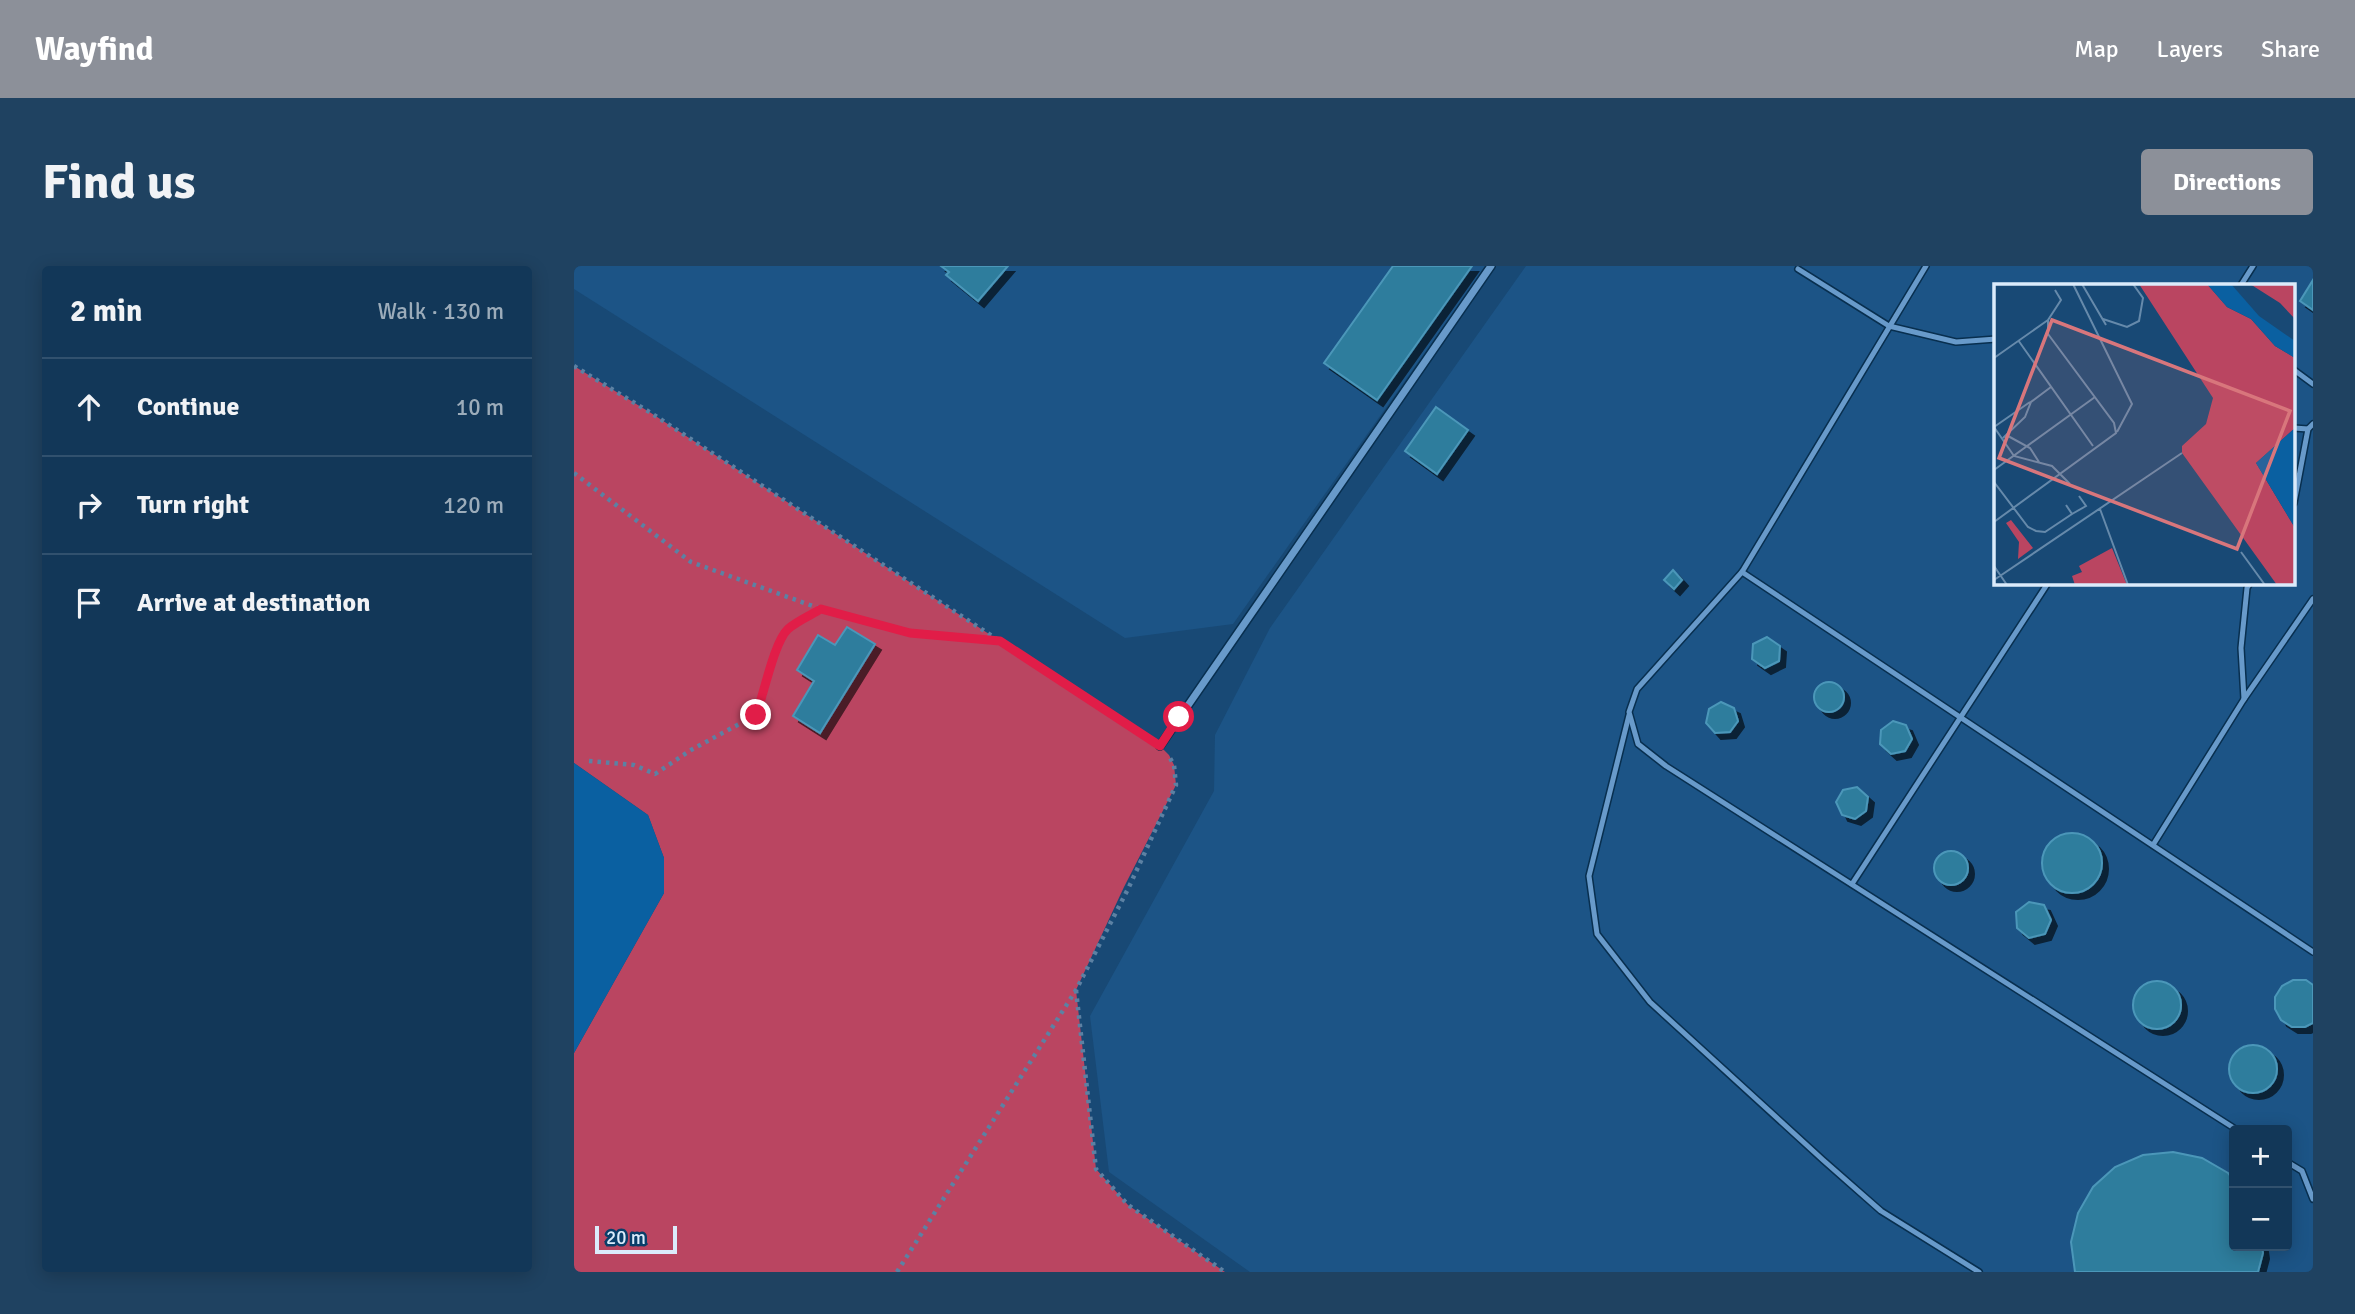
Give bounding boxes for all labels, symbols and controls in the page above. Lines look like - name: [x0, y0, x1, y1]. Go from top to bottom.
- text: Wayfind: [35, 29, 154, 70]
- text: Map: [2074, 34, 2119, 64]
- text: Layers: [2157, 34, 2223, 64]
- text: Share: [2261, 34, 2320, 64]
- button: Directions: [2141, 149, 2313, 215]
- text: Find us: [42, 152, 195, 212]
- inset map: [1994, 284, 2296, 584]
- text: 2 min: [70, 293, 142, 330]
- text: Walk · 130 m: [378, 297, 504, 326]
- icon: ahead: [70, 388, 108, 426]
- text: Continue: [137, 391, 239, 423]
- text: 10 m: [456, 393, 504, 422]
- icon: right: [70, 486, 108, 524]
- text: Turn right: [137, 489, 249, 521]
- text: 120 m: [443, 491, 504, 520]
- icon: arrive: [70, 584, 108, 622]
- text: Arrive at destination: [137, 587, 370, 619]
- route end: [740, 699, 771, 730]
- route start: [1163, 701, 1194, 732]
- map controls: [2229, 1125, 2292, 1251]
- button: +: [2229, 1125, 2292, 1188]
- button: −: [2229, 1188, 2292, 1251]
- scale bar: [595, 1223, 677, 1255]
- text: 20 m: [606, 1226, 646, 1250]

